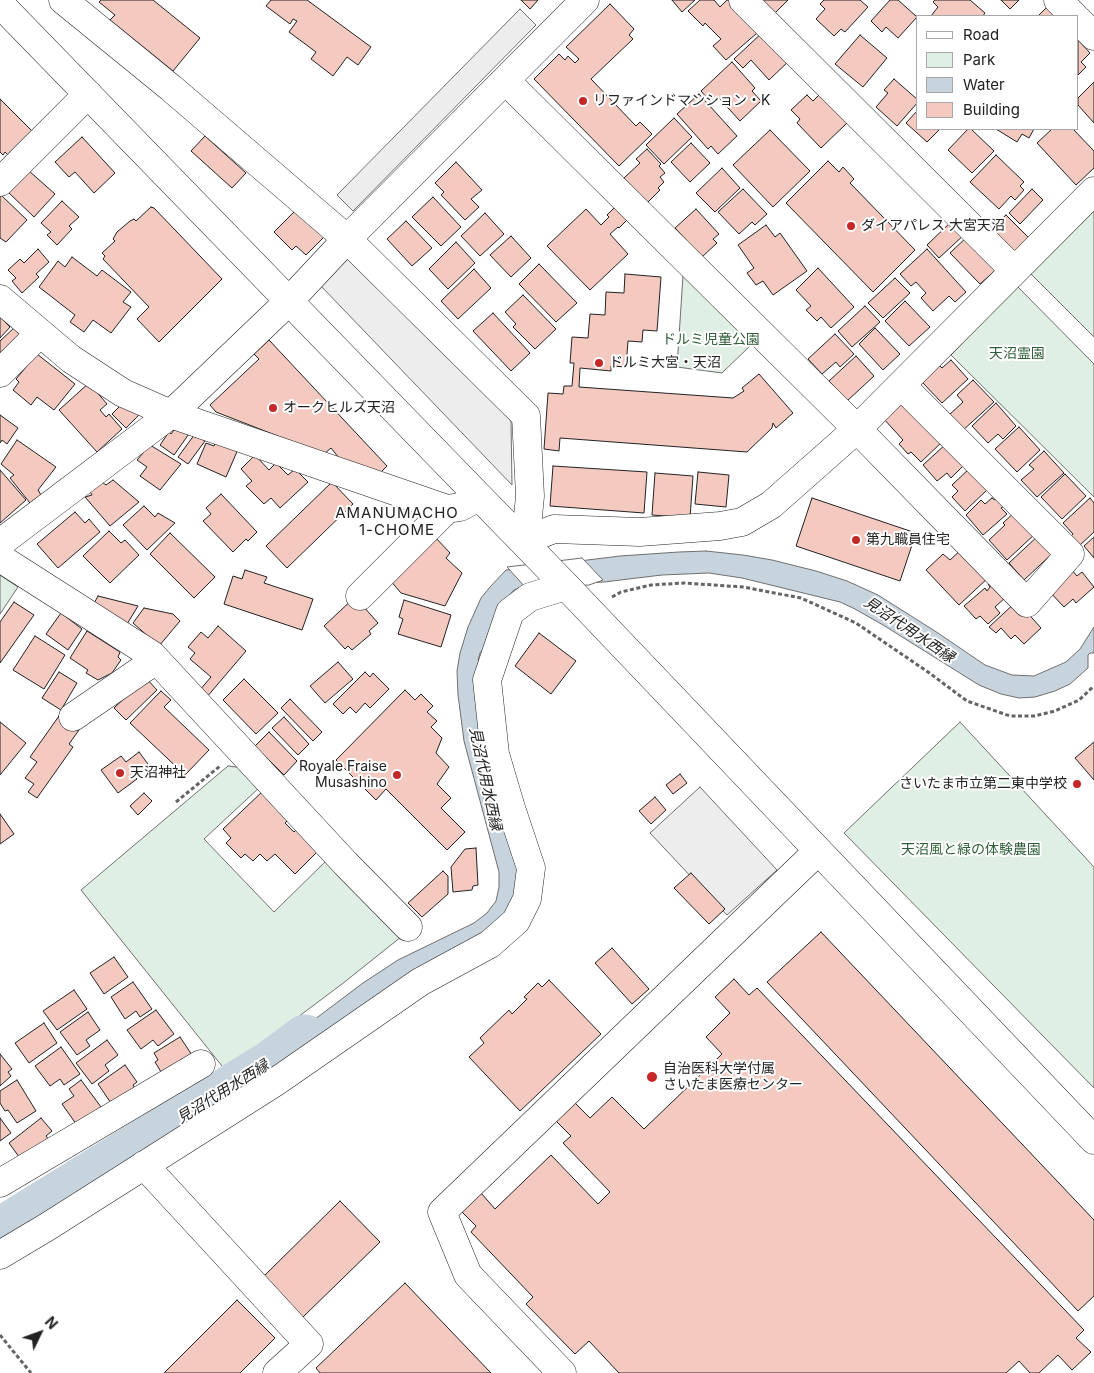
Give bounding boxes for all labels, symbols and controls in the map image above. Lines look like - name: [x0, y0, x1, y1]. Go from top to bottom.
- legend: [916, 15, 1079, 130]
- text: Road: [963, 25, 999, 44]
- text: Park: [963, 50, 995, 69]
- text: Water: [963, 75, 1005, 94]
- place label: リファインドマンション・K: [593, 93, 770, 109]
- marker: リファインドマンション・K: [577, 95, 589, 107]
- text: Building: [963, 100, 1020, 119]
- place label: ダイアパレス 大宮天沼: [861, 218, 1005, 234]
- marker: ダイアパレス 大宮天沼: [845, 220, 857, 232]
- park label: ドルミ児童公園: [662, 332, 760, 348]
- park label: 天沼霊園: [989, 346, 1045, 362]
- place label: ドルミ大宮・天沼: [609, 355, 721, 371]
- marker: ドルミ大宮・天沼: [593, 357, 605, 369]
- place label: オークヒルズ天沼: [283, 400, 395, 416]
- marker: オークヒルズ天沼: [267, 402, 279, 414]
- district label: AMANUMACHO 1-CHOME: [334, 504, 460, 539]
- place label: 第九職員住宅: [866, 532, 950, 548]
- marker: 第九職員住宅: [850, 534, 862, 546]
- water label: 見沼代用水西縁: [860, 593, 958, 667]
- water label: 見沼代用水西縁: [465, 726, 505, 832]
- place label: Royale Fraise Musashino: [299, 759, 387, 792]
- place label: 天沼神社: [130, 765, 186, 781]
- marker: 天沼神社: [114, 767, 126, 779]
- marker: Royale Fraise Musashino: [391, 769, 403, 781]
- place label: さいたま市立第二東中学校: [899, 776, 1067, 792]
- marker: さいたま市立第二東中学校: [1071, 778, 1083, 790]
- park label: 天沼風と緑の体験農園: [901, 842, 1041, 858]
- water label: 見沼代用水西縁: [174, 1057, 272, 1127]
- place label: 自治医科大学付属 さいたま医療センター: [663, 1061, 803, 1094]
- marker: 自治医科大学付属 さいたま医療センター: [645, 1070, 659, 1084]
- north arrow: [15, 1308, 65, 1358]
- text: N: [42, 1313, 61, 1332]

